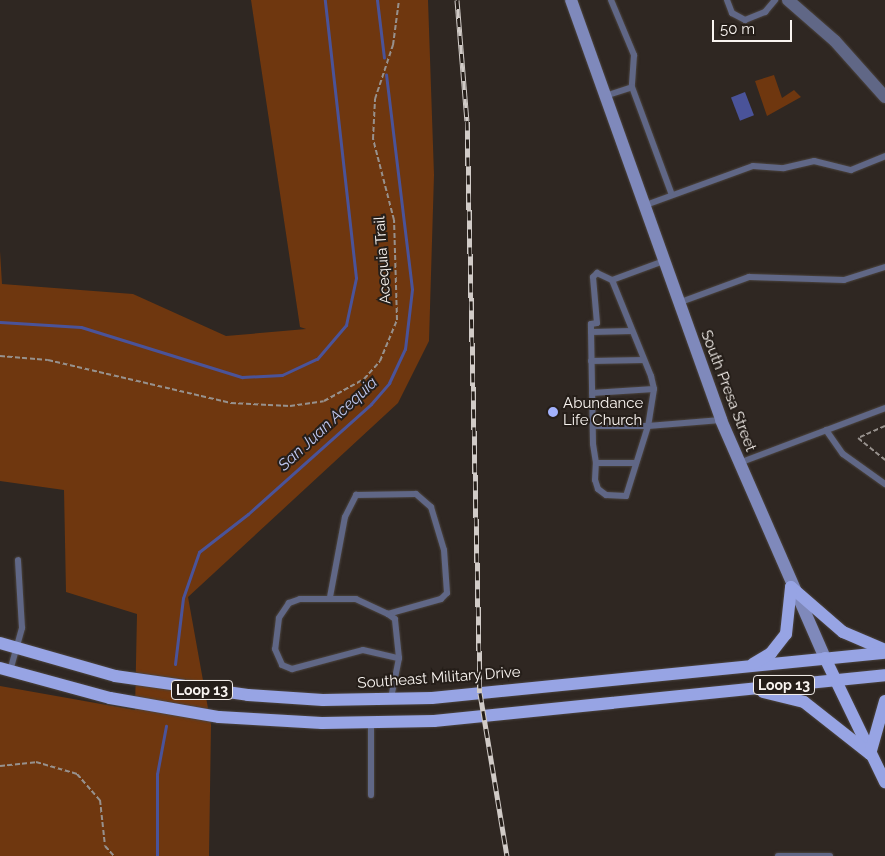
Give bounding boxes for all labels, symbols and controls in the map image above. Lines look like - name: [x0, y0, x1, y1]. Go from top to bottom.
- scale bar: [715, 10, 795, 42]
- text: 50 m: [720, 20, 755, 38]
- street label: Acequia Trail: [371, 215, 395, 305]
- street label: South Presa Street: [697, 328, 759, 454]
- water label: San Juan Acequia: [274, 373, 382, 475]
- place label: Abundance Life Church: [563, 394, 643, 429]
- marker: Abundance Life Church: [547, 406, 559, 418]
- street label: Southeast Military Drive: [357, 663, 521, 693]
- road number: Loop 13: [753, 674, 815, 696]
- road number: Loop 13: [171, 678, 233, 702]

